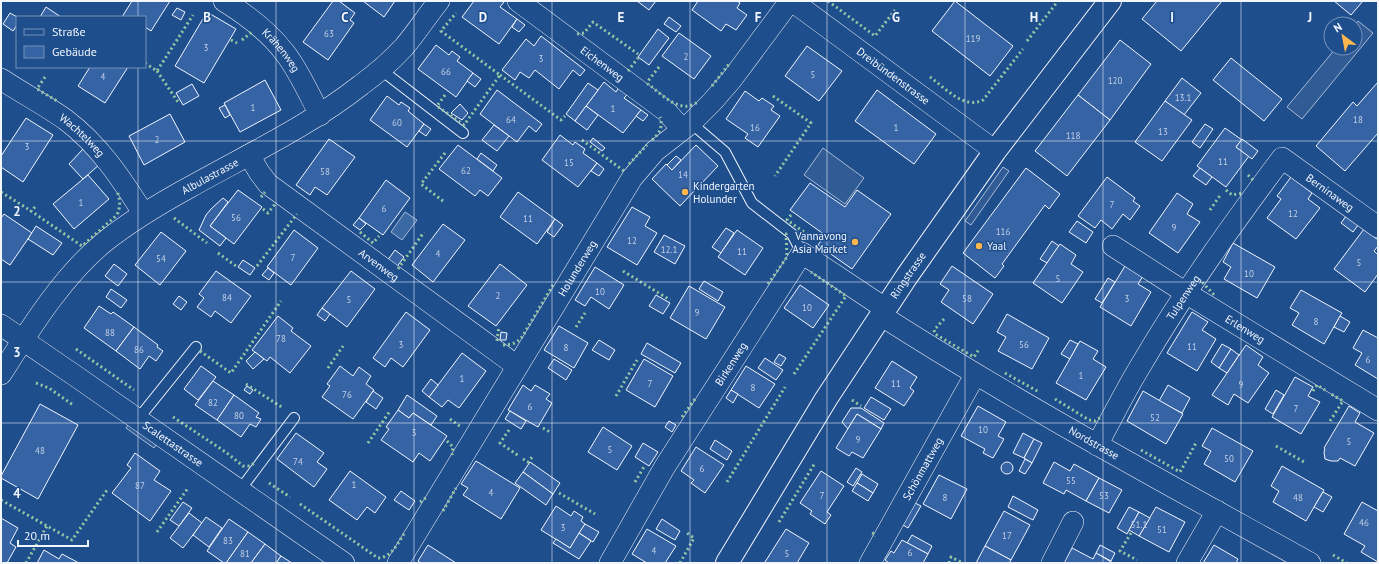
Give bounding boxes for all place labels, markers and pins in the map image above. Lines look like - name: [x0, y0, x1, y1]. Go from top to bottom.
- place label: Kindergarten Holunder: [693, 179, 755, 206]
- marker: Kindergarten Holunder: [680, 187, 690, 197]
- place label: Vannavong Asia Market: [792, 229, 847, 256]
- marker: Vannavong Asia Market: [850, 237, 860, 247]
- place label: Yaal: [987, 239, 1007, 253]
- marker: Yaal: [974, 241, 984, 251]

